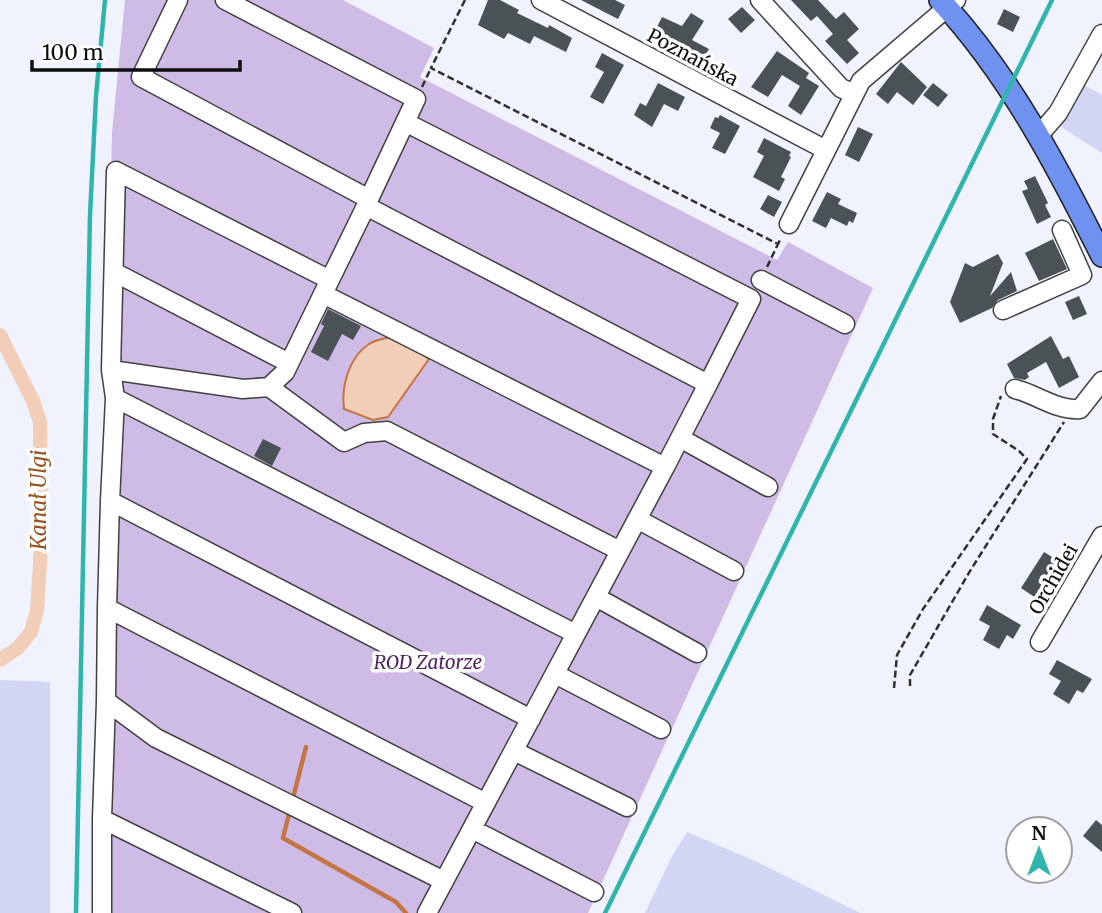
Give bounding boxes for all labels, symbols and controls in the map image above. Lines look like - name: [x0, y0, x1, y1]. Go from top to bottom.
- street label: Poznańska: [643, 23, 743, 91]
- scale bar: [32, 28, 240, 72]
- text: 100 m: [42, 39, 104, 66]
- water label: Kanał Ulgi: [25, 450, 52, 551]
- street label: Orchidei: [1023, 540, 1083, 618]
- park label: ROD Zatorze: [374, 650, 483, 674]
- north arrow: [1004, 815, 1074, 885]
- text: N: [1031, 821, 1047, 845]

